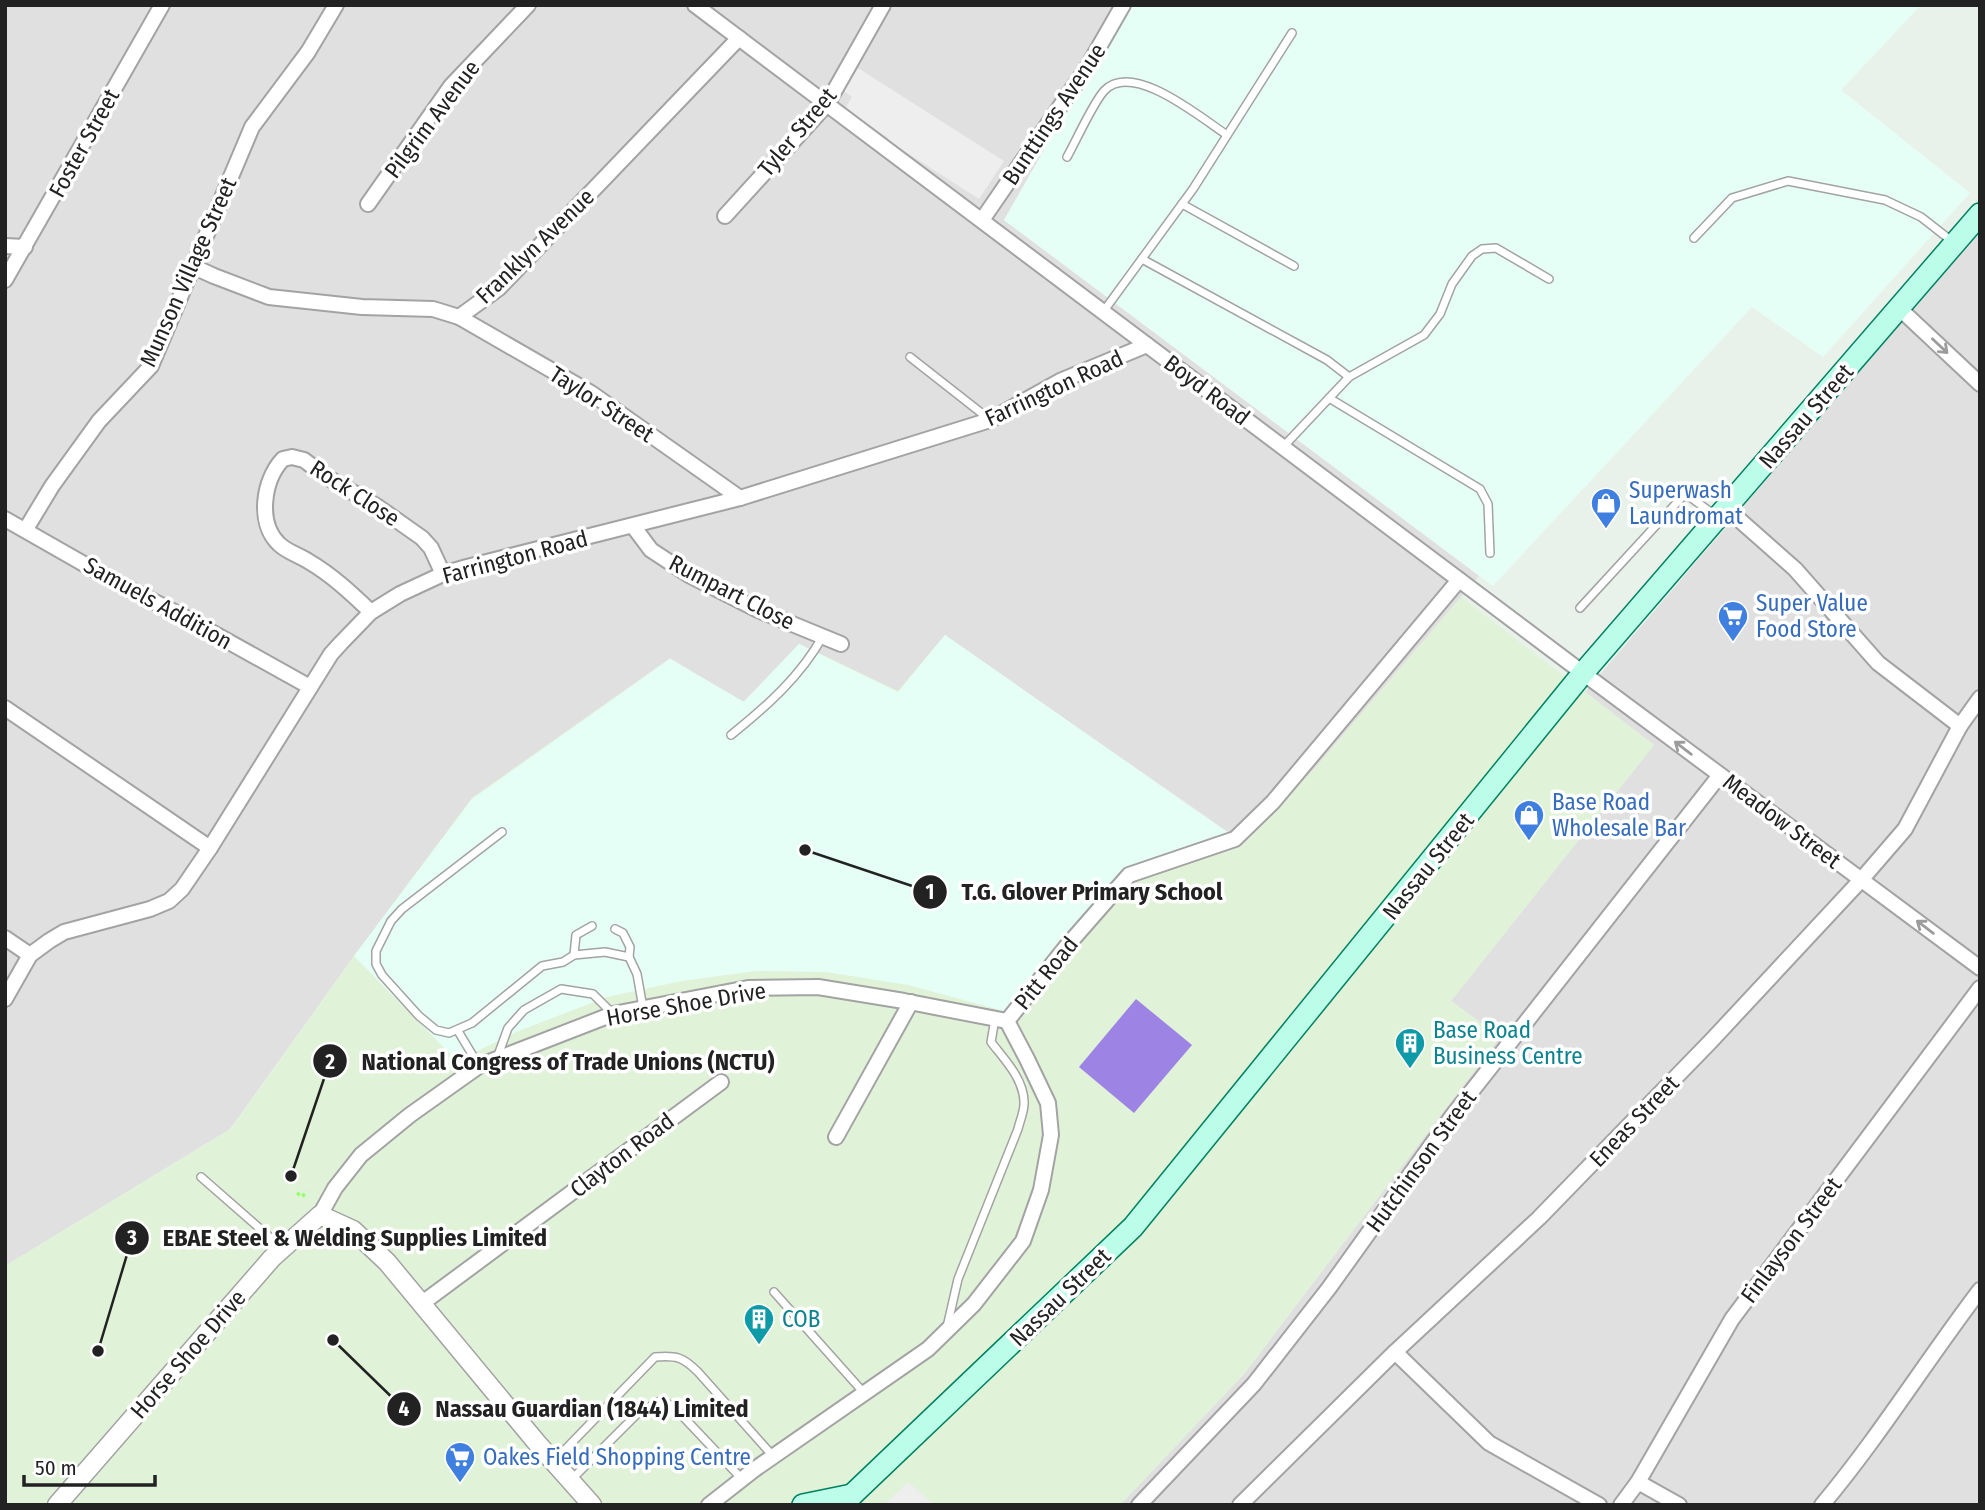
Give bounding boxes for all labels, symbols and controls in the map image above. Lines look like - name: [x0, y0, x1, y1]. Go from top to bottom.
- street label: Bunttings Avenue: [996, 38, 1112, 190]
- street label: Pilgrim Avenue: [378, 54, 486, 184]
- street label: Tyler Street: [752, 82, 843, 182]
- street label: Foster Street: [43, 83, 125, 202]
- street label: Munson Village Street: [134, 173, 243, 371]
- street label: Franklyn Avenue: [470, 183, 600, 309]
- one-way arrow: [1931, 338, 1949, 354]
- street label: Farrington Road: [980, 344, 1128, 432]
- street label: Boyd Road: [1159, 349, 1255, 431]
- street label: Nassau Street: [1753, 358, 1859, 474]
- street label: Taylor Street: [545, 360, 660, 448]
- street label: Rock Close: [305, 454, 405, 532]
- place label: Superwash Laundromat: [1629, 476, 1743, 530]
- shop icon: Superwash Laundromat: [1589, 486, 1623, 530]
- street label: Farrington Road: [439, 524, 591, 590]
- street label: Rumpart Close: [665, 548, 799, 636]
- street label: Samuels Addition: [79, 551, 237, 655]
- place label: Super Value Food Store: [1756, 589, 1868, 643]
- supermarket icon: Super Value Food Store: [1716, 599, 1750, 643]
- one-way arrow: [1675, 740, 1693, 755]
- street label: Meadow Street: [1718, 768, 1847, 875]
- place label: Base Road Wholesale Bar: [1552, 788, 1686, 842]
- shop icon: Base Road Wholesale Bar: [1512, 798, 1546, 842]
- street label: Nassau Street: [1376, 806, 1480, 925]
- callout: T.G. Glover Primary School: [912, 869, 1236, 914]
- text: T.G. Glover Primary School: [962, 878, 1223, 906]
- text: 1: [926, 879, 934, 905]
- one-way arrow: [1916, 920, 1935, 935]
- street label: Pitt Road: [1008, 931, 1084, 1015]
- street label: Horse Shoe Drive: [604, 976, 768, 1032]
- place label: Base Road Business Centre: [1433, 1016, 1583, 1070]
- building icon: Base Road Business Centre: [1393, 1026, 1427, 1070]
- callout: National Congress of Trade Unions (NCTU): [313, 1039, 789, 1084]
- text: National Congress of Trade Unions (NCTU): [362, 1048, 774, 1076]
- text: 2: [324, 1049, 335, 1075]
- street label: Eneas Street: [1583, 1069, 1685, 1173]
- street label: Hutchinson Street: [1360, 1084, 1482, 1238]
- street label: Clayton Road: [564, 1107, 680, 1203]
- street label: Finlayson Street: [1735, 1171, 1848, 1308]
- callout: EBAE Steel & Welding Supplies Limited: [114, 1216, 561, 1261]
- text: EBAE Steel & Welding Supplies Limited: [163, 1224, 547, 1252]
- text: 3: [126, 1225, 137, 1251]
- street label: Nassau Street: [1004, 1242, 1117, 1352]
- street label: Horse Shoe Drive: [124, 1284, 252, 1424]
- building icon: COB: [742, 1302, 776, 1346]
- place label: COB: [782, 1305, 820, 1333]
- callout: Nassau Guardian (1844) Limited: [386, 1387, 762, 1432]
- text: Nassau Guardian (1844) Limited: [435, 1395, 749, 1423]
- text: 4: [399, 1396, 410, 1422]
- supermarket icon: Oakes Field Shopping Centre: [443, 1440, 477, 1484]
- place label: Oakes Field Shopping Centre: [483, 1443, 751, 1471]
- scale bar: [24, 1444, 156, 1488]
- text: 50 m: [35, 1455, 77, 1481]

